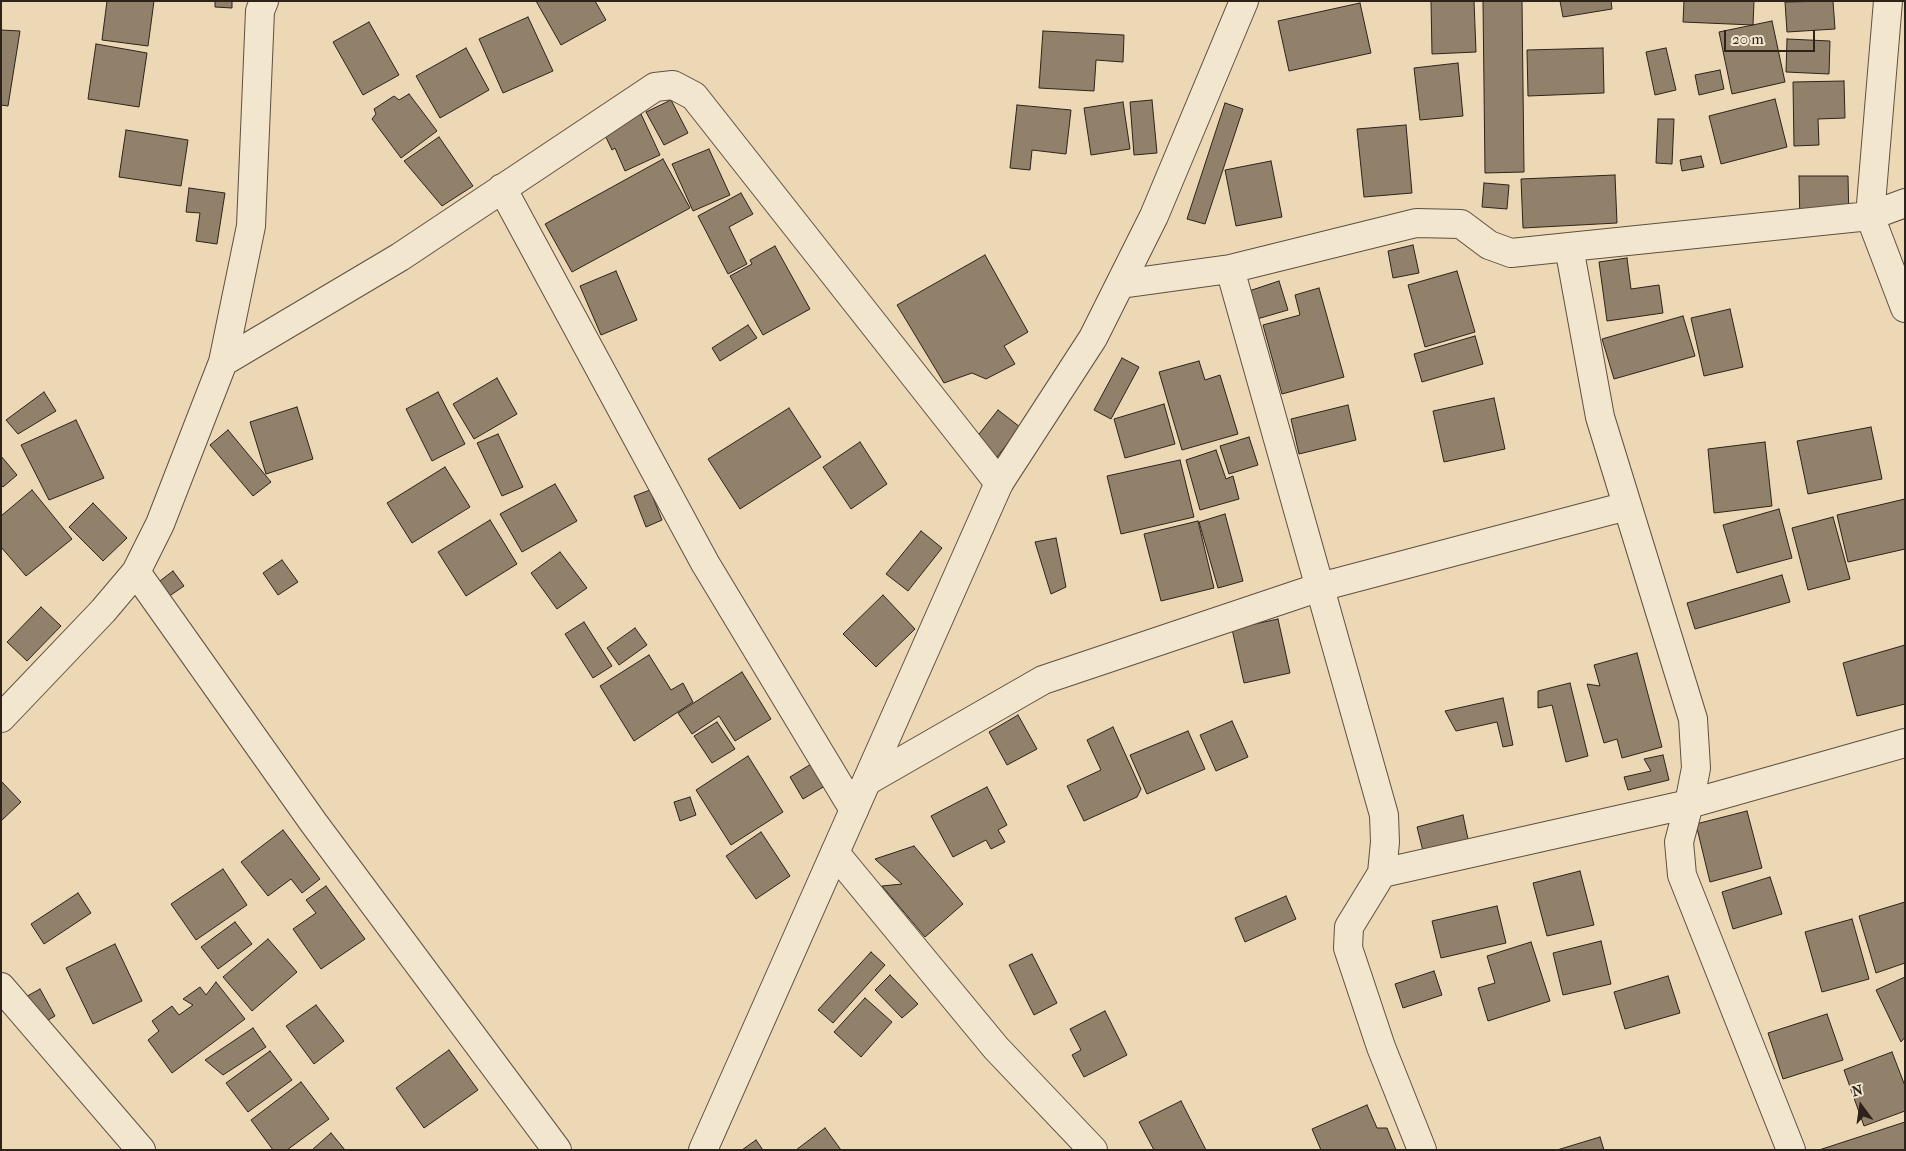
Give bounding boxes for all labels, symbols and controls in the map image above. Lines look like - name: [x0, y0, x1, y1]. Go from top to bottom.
- scale bar: [1726, 20, 1817, 52]
- text: 20 m: [1732, 30, 1764, 48]
- north arrow: [1836, 1081, 1886, 1131]
- text: N: [1850, 1081, 1864, 1100]

